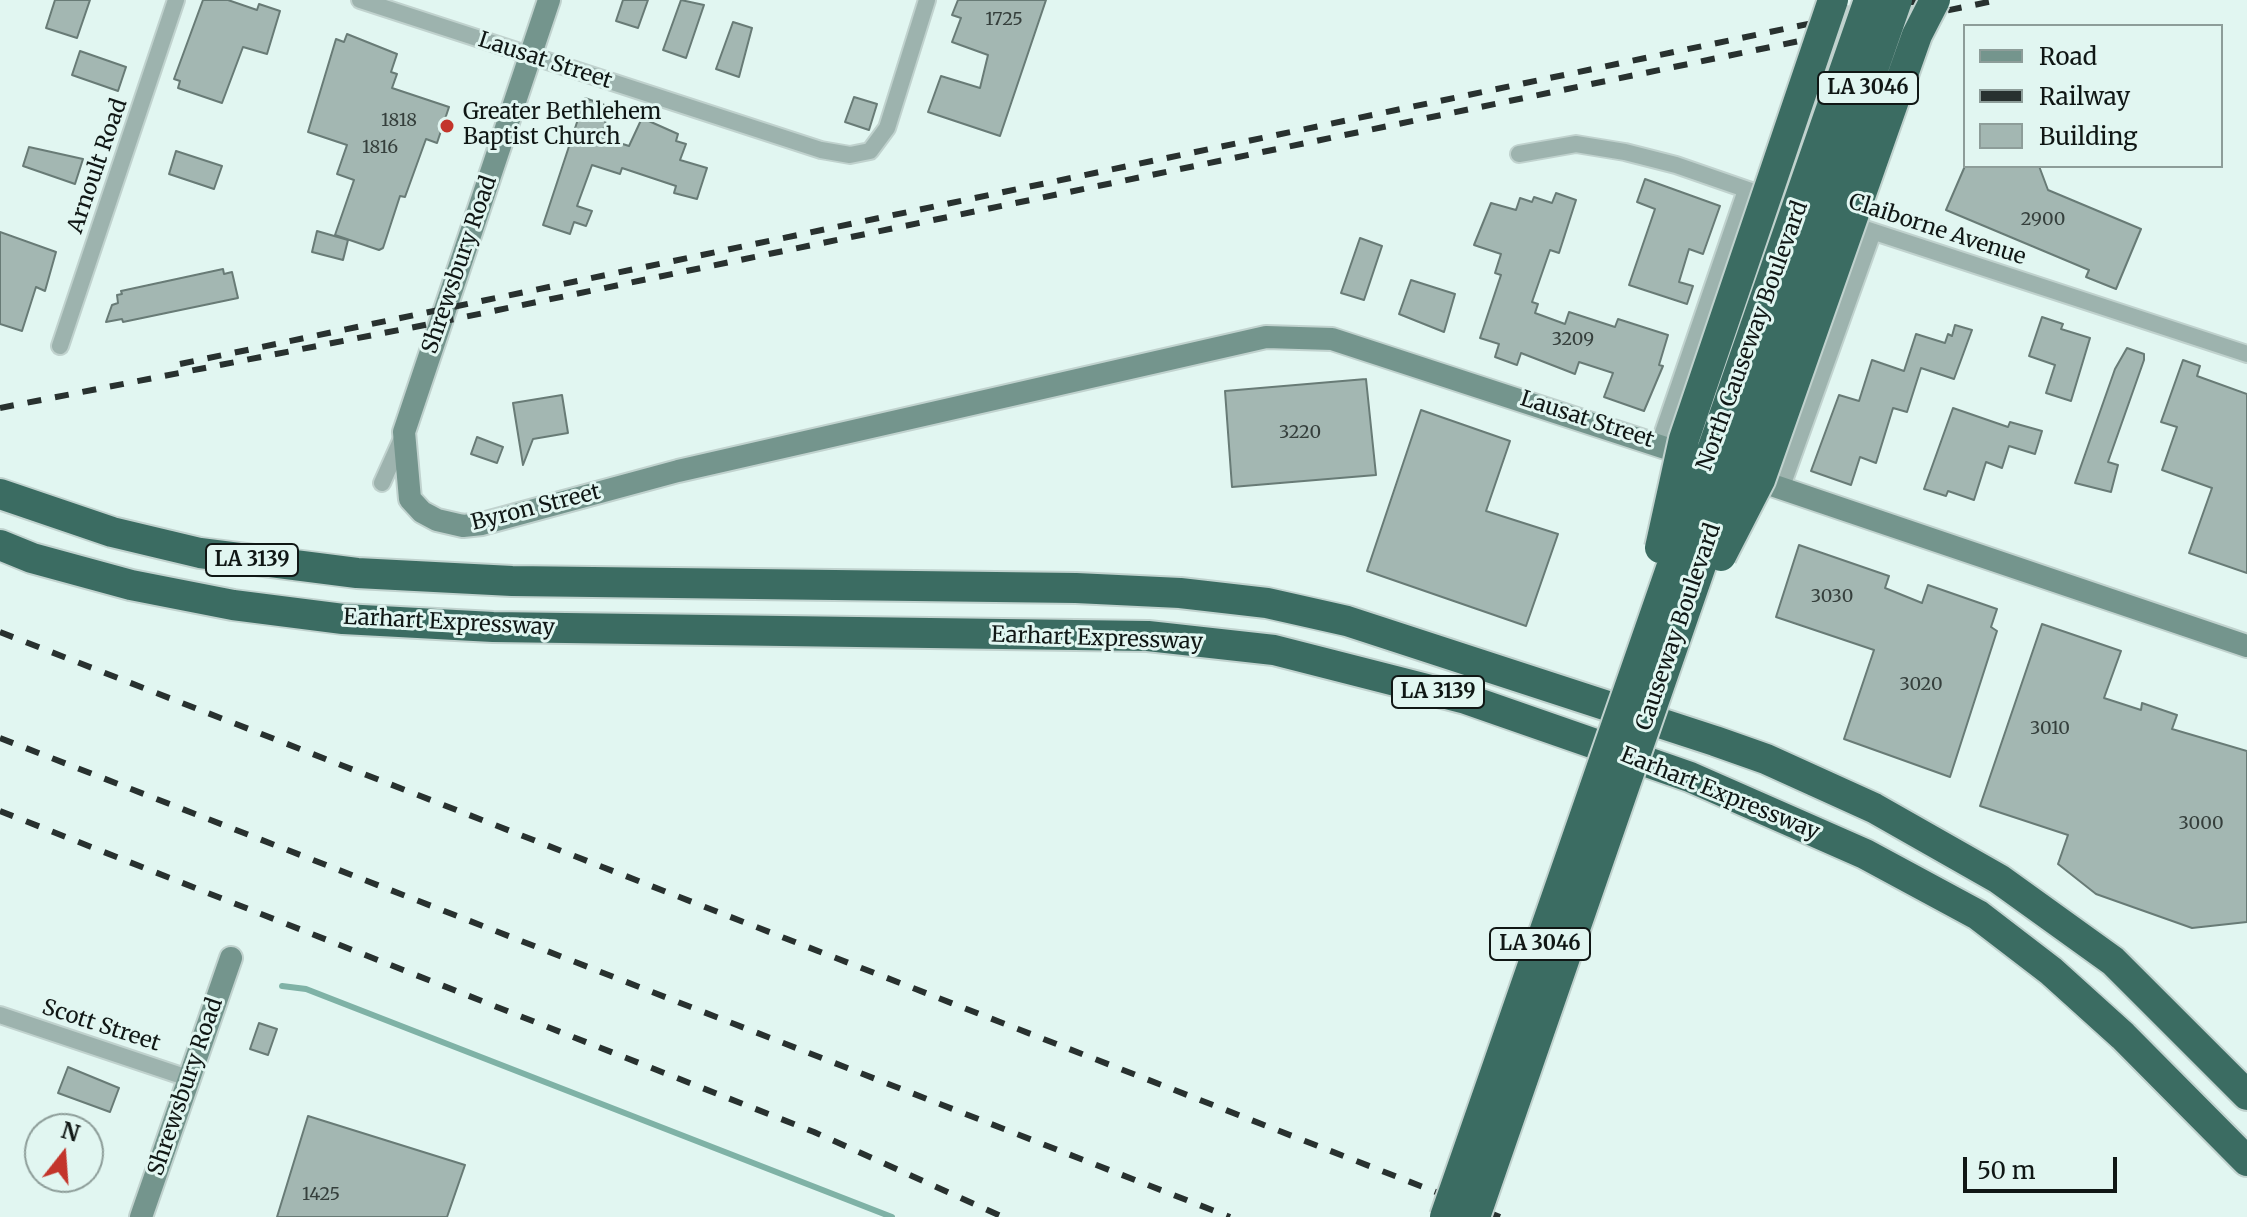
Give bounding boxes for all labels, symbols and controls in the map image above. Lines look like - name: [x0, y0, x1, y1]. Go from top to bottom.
- house number: 1725: [985, 9, 1023, 31]
- legend: [1963, 24, 2223, 168]
- street label: Lausat Street: [475, 27, 615, 95]
- text: Road: [2039, 41, 2097, 72]
- road number: LA 3046: [1818, 72, 1918, 104]
- text: Railway: [2039, 81, 2130, 112]
- street label: Arnoult Road: [63, 95, 133, 237]
- place label: Greater Bethlehem Baptist Church: [463, 100, 661, 152]
- house number: 1818: [381, 110, 417, 132]
- marker: Greater Bethlehem Baptist Church: [438, 117, 456, 135]
- text: Building: [2039, 121, 2138, 152]
- house number: 1816: [362, 137, 398, 159]
- street label: Shrewsbury Road: [417, 173, 503, 357]
- street label: Claiborne Avenue: [1845, 189, 2029, 271]
- street label: North Causeway Boulevard: [1692, 198, 1814, 474]
- house number: 2900: [2021, 209, 2065, 231]
- house number: 3209: [1552, 329, 1594, 351]
- street label: Lausat Street: [1517, 386, 1657, 454]
- house number: 3220: [1279, 422, 1321, 444]
- street label: Byron Street: [469, 479, 603, 537]
- street label: Causeway Boulevard: [1631, 520, 1727, 734]
- road number: LA 3139: [206, 544, 298, 576]
- house number: 3030: [1811, 586, 1853, 608]
- street label: Earhart Expressway: [342, 604, 556, 642]
- street label: Earhart Expressway: [991, 622, 1203, 656]
- house number: 3020: [1899, 674, 1943, 696]
- road number: LA 3139: [1392, 676, 1484, 708]
- house number: 3010: [2030, 718, 2070, 740]
- street label: Earhart Expressway: [1617, 742, 1823, 846]
- house number: 3000: [2178, 813, 2224, 835]
- road number: LA 3046: [1490, 928, 1590, 960]
- street label: Scott Street: [39, 995, 163, 1057]
- street label: Shrewsbury Road: [143, 995, 229, 1179]
- north arrow: [24, 1113, 104, 1193]
- text: N: [58, 1116, 83, 1148]
- scale bar: [1967, 1141, 2121, 1191]
- text: 50 m: [1977, 1155, 2036, 1186]
- house number: 1425: [302, 1184, 340, 1206]

